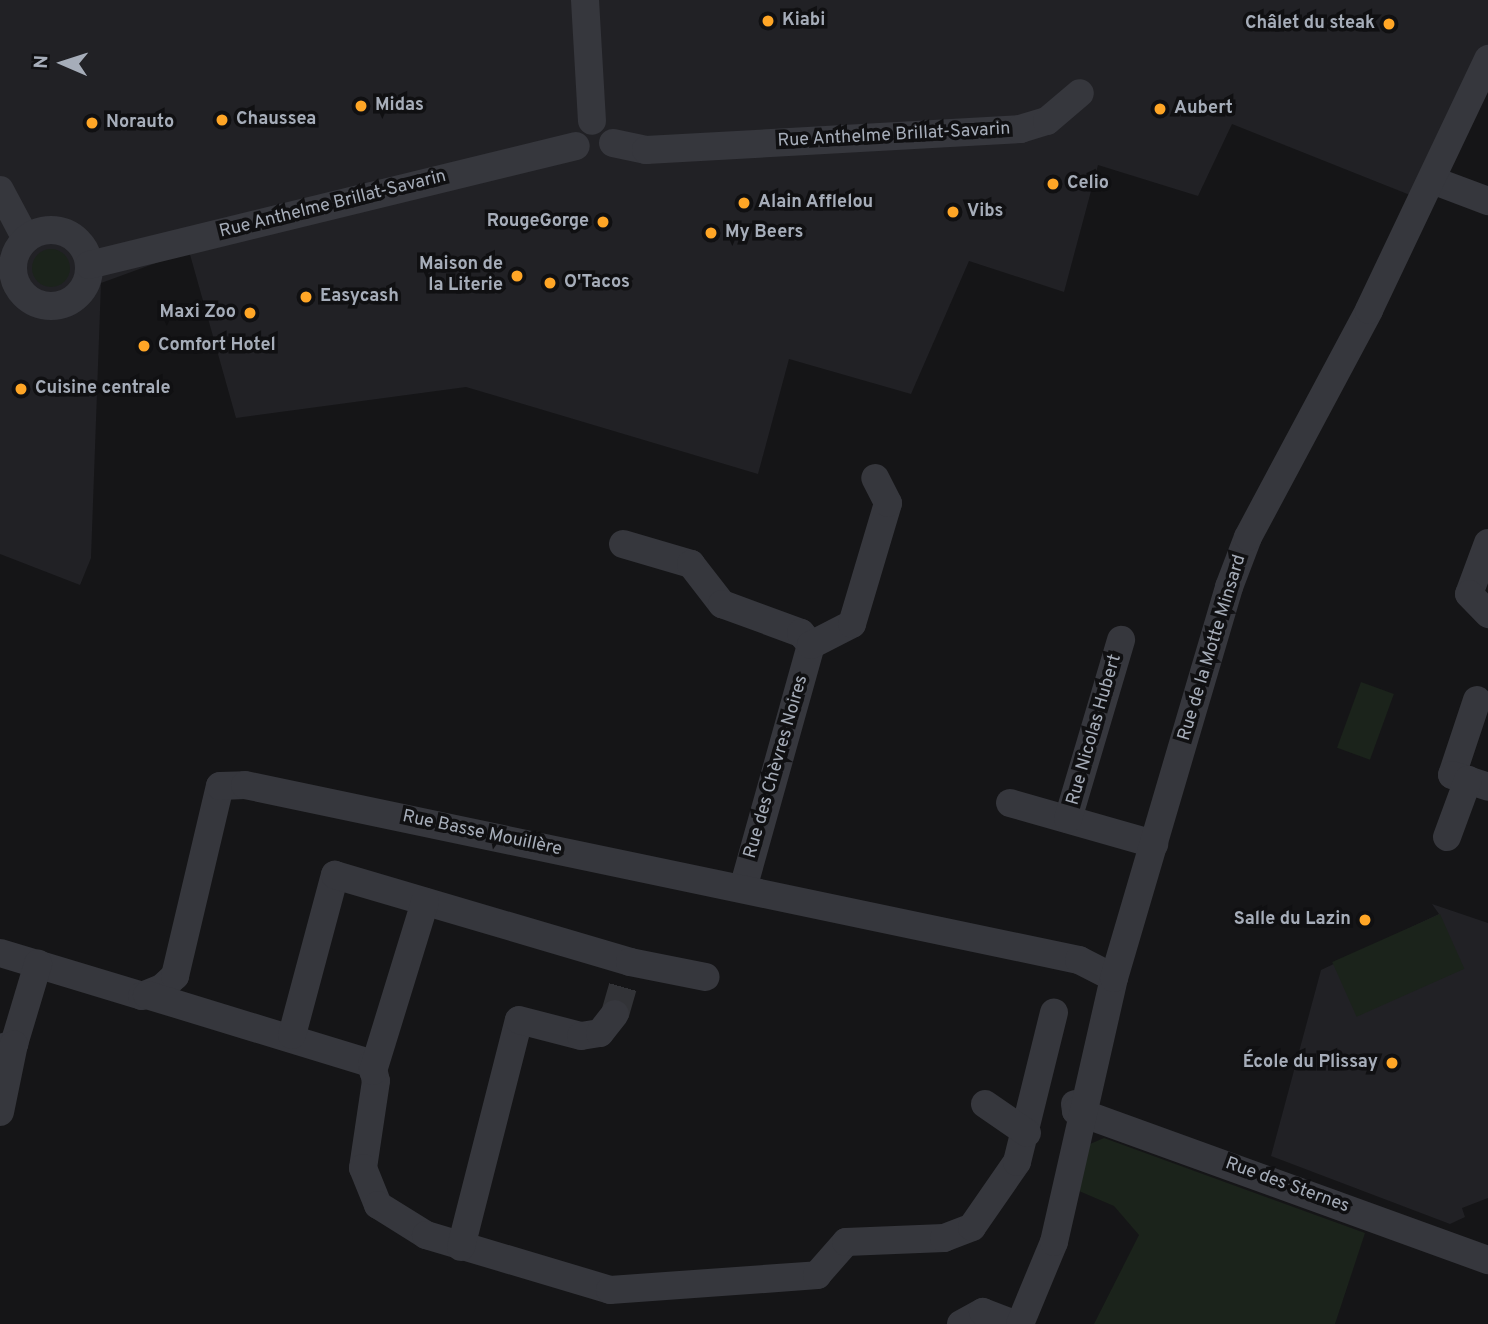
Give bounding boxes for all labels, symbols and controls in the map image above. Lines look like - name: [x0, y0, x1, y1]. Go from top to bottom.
- place label: Kiabi: [782, 10, 825, 32]
- marker: Kiabi: [760, 13, 776, 29]
- place label: Châlet du steak: [1245, 13, 1375, 35]
- marker: Châlet du steak: [1381, 16, 1397, 32]
- north arrow: [28, 28, 98, 98]
- text: N: [30, 54, 54, 69]
- place label: Midas: [375, 95, 424, 117]
- marker: Midas: [353, 98, 369, 114]
- place label: Aubert: [1174, 98, 1233, 120]
- marker: Aubert: [1152, 101, 1168, 117]
- place label: Chaussea: [236, 109, 316, 131]
- place label: Norauto: [106, 112, 174, 134]
- marker: Chaussea: [214, 112, 230, 128]
- marker: Norauto: [84, 115, 100, 131]
- street label: Rue Anthelme Brillat-Savarin: [777, 119, 1011, 153]
- street label: Rue Anthelme Brillat-Savarin: [217, 166, 449, 244]
- place label: Celio: [1067, 173, 1109, 195]
- marker: Celio: [1045, 176, 1061, 192]
- place label: Alain Afflelou: [758, 192, 874, 214]
- marker: Alain Afflelou: [736, 195, 752, 211]
- place label: Vibs: [967, 201, 1003, 223]
- marker: Vibs: [945, 204, 961, 220]
- place label: RougeGorge: [487, 211, 589, 233]
- marker: RougeGorge: [595, 214, 611, 230]
- place label: My Beers: [725, 222, 803, 244]
- marker: My Beers: [703, 225, 719, 241]
- place label: Maison de la Literie: [419, 255, 503, 298]
- marker: Maison de la Literie: [509, 268, 525, 284]
- place label: O'Tacos: [564, 272, 630, 294]
- marker: O'Tacos: [542, 275, 558, 291]
- place label: Easycash: [320, 286, 399, 308]
- marker: Easycash: [298, 289, 314, 305]
- place label: Maxi Zoo: [160, 302, 236, 324]
- marker: Maxi Zoo: [242, 305, 258, 321]
- place label: Comfort Hotel: [158, 335, 276, 357]
- marker: Comfort Hotel: [136, 338, 152, 354]
- place label: Cuisine centrale: [35, 378, 171, 400]
- marker: Cuisine centrale: [13, 381, 29, 397]
- street label: Rue de la Motte Minsard: [1174, 552, 1252, 744]
- street label: Rue Nicolas Hubert: [1063, 652, 1127, 808]
- street label: Rue des Chèvres Noires: [740, 673, 814, 861]
- street label: Rue Basse Mouillère: [400, 807, 564, 861]
- place label: Salle du Lazin: [1234, 909, 1351, 931]
- marker: Salle du Lazin: [1357, 912, 1373, 928]
- place label: École du Plissay: [1243, 1052, 1378, 1074]
- marker: École du Plissay: [1384, 1055, 1400, 1071]
- street label: Rue des Sternes: [1222, 1154, 1352, 1218]

